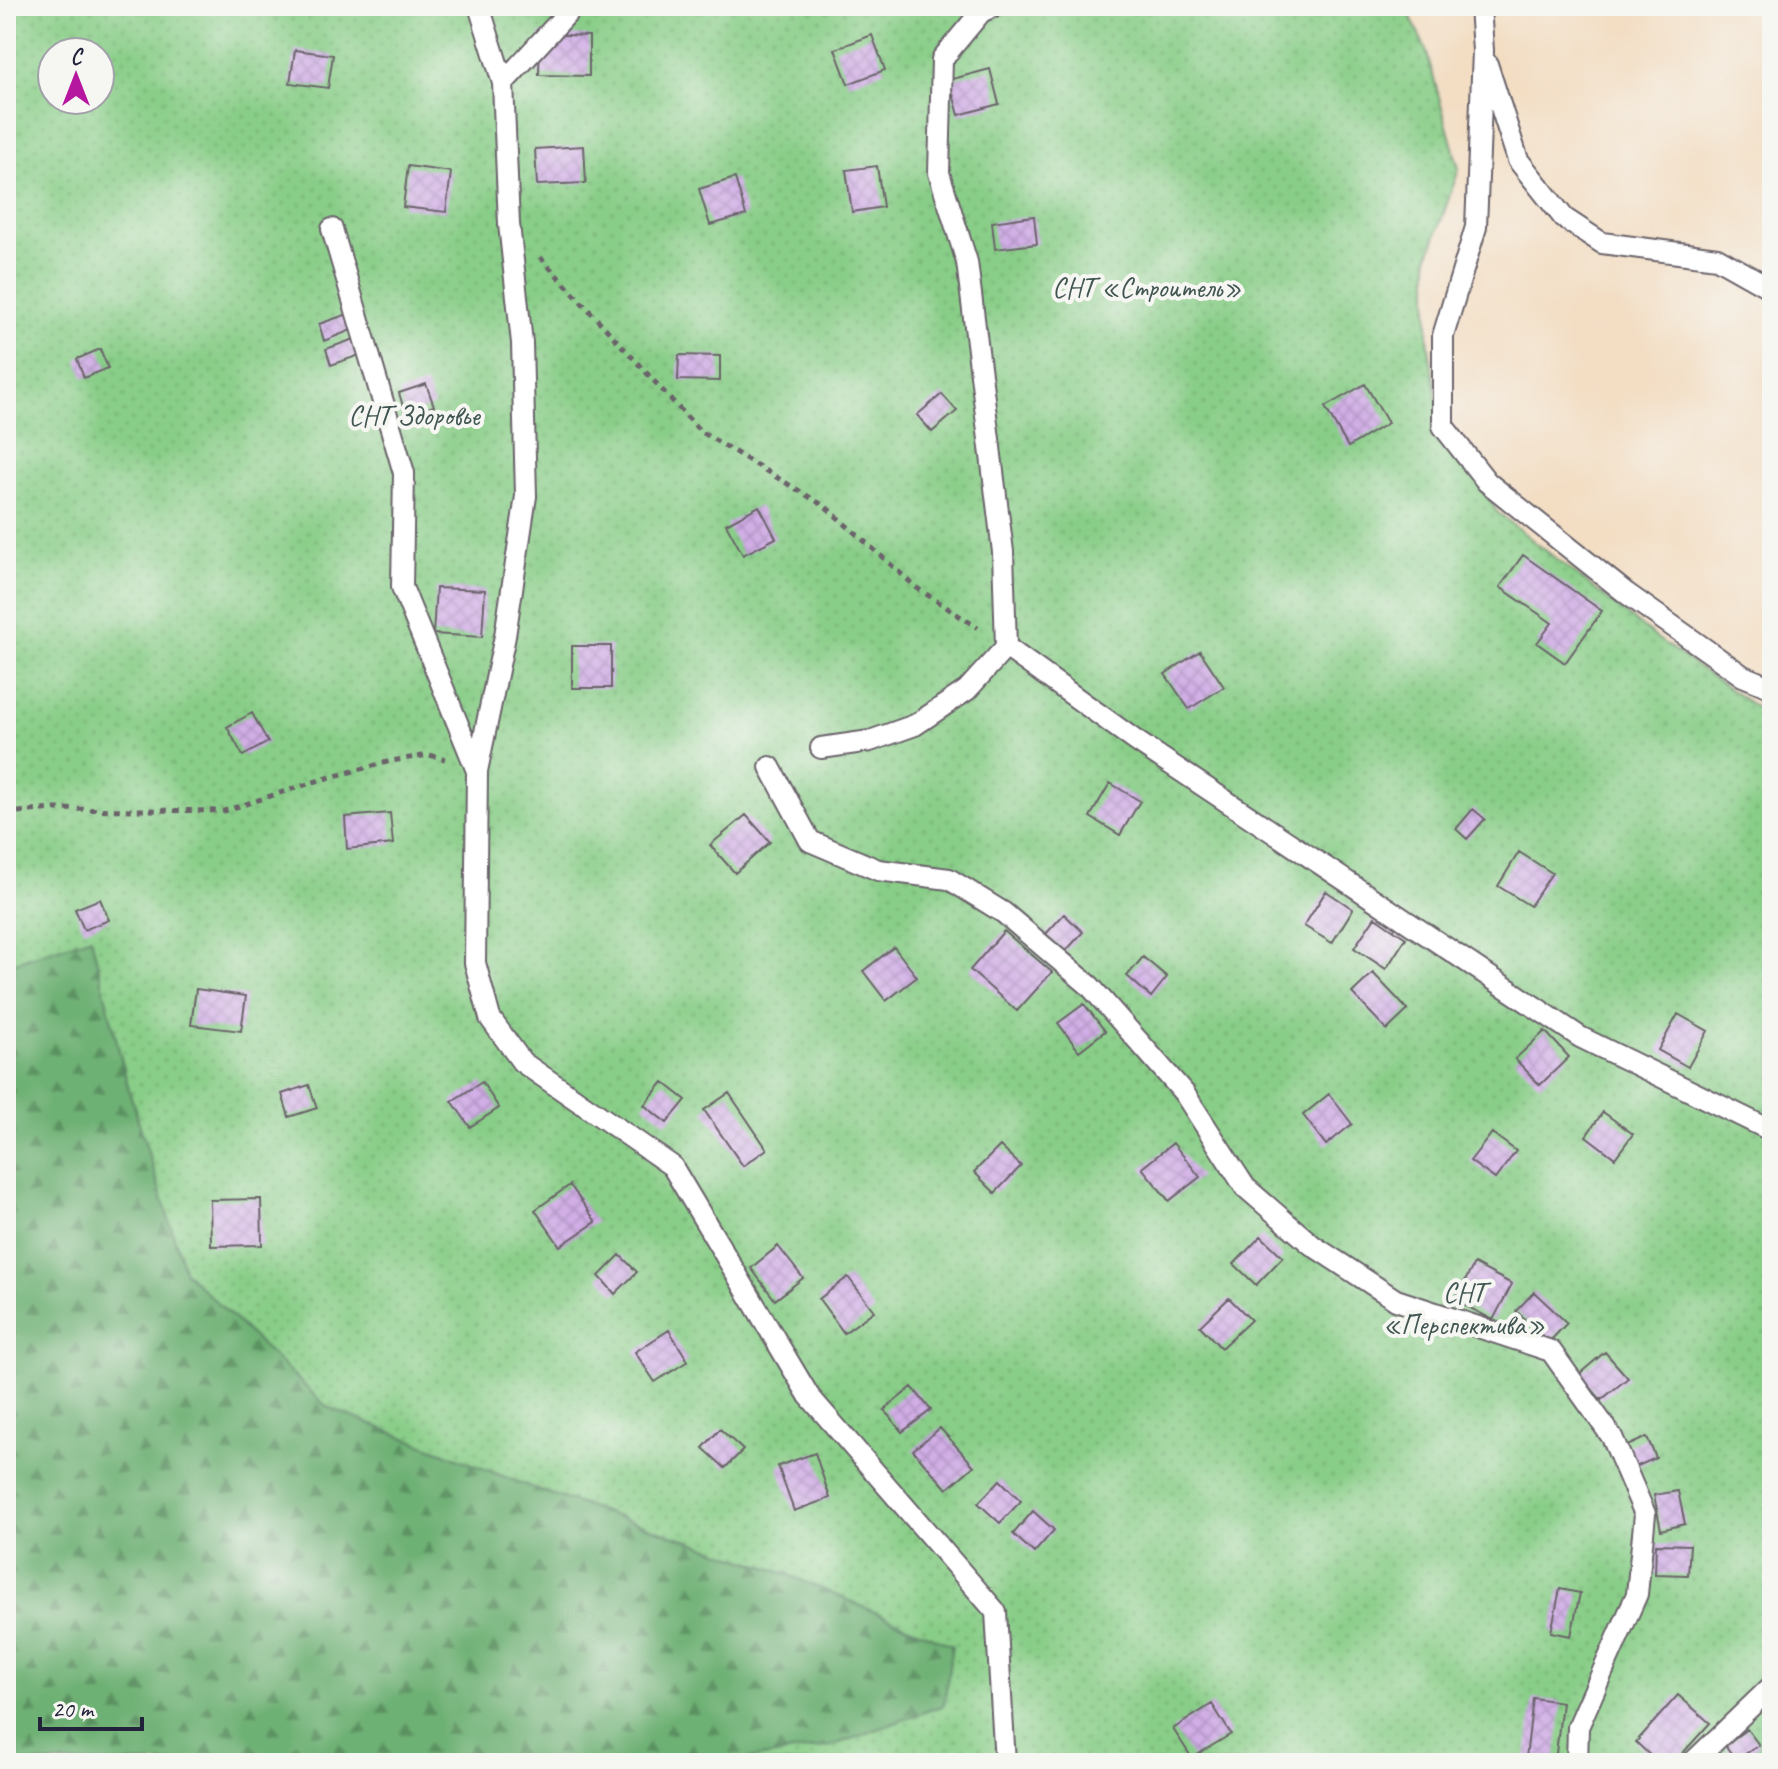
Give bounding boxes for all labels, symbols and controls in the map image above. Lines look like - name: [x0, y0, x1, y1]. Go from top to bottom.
- north arrow: [36, 36, 116, 116]
- text: С: [71, 43, 85, 71]
- park label: СНТ «Строитель»: [1052, 270, 1242, 305]
- park label: СНТ Здоровье: [348, 398, 481, 433]
- park label: СНТ «Перспектива»: [1383, 1275, 1545, 1342]
- scale bar: [40, 1681, 142, 1731]
- text: 20 m: [52, 1694, 95, 1724]

